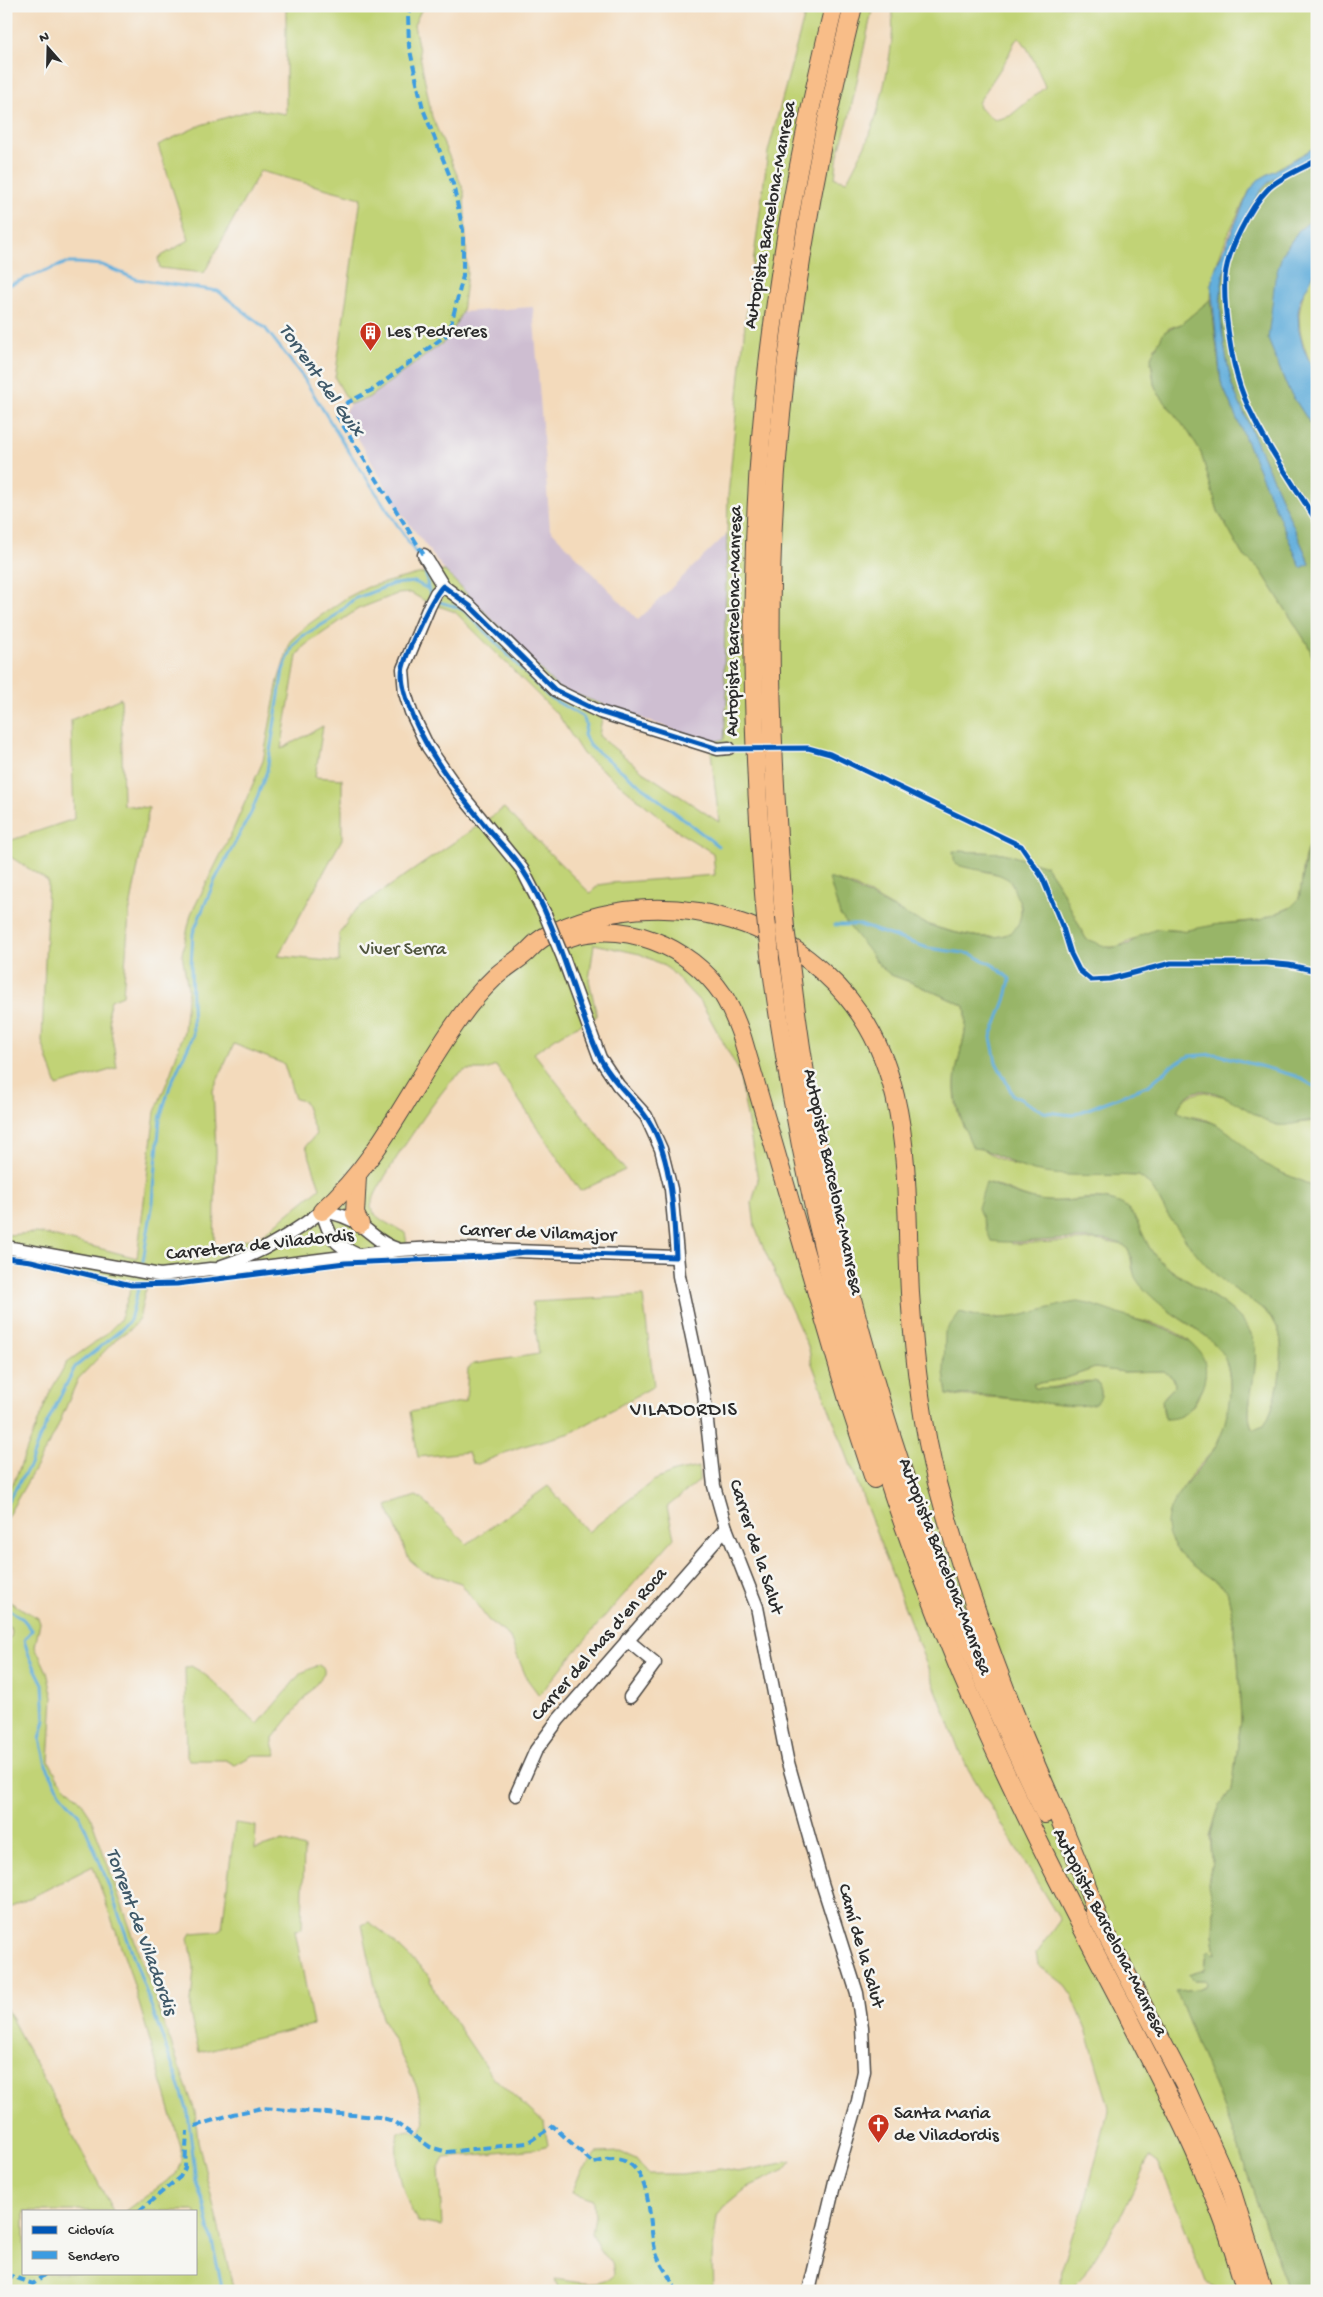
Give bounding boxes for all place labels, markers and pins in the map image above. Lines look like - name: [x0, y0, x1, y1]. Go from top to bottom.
- building icon: Les Pedreres: [359, 320, 383, 351]
- place label: Les Pedreres: [387, 321, 488, 344]
- place label: Santa Maria de Viladordis: [894, 2103, 1000, 2148]
- church icon: Santa Maria de Viladordis: [866, 2113, 890, 2144]

